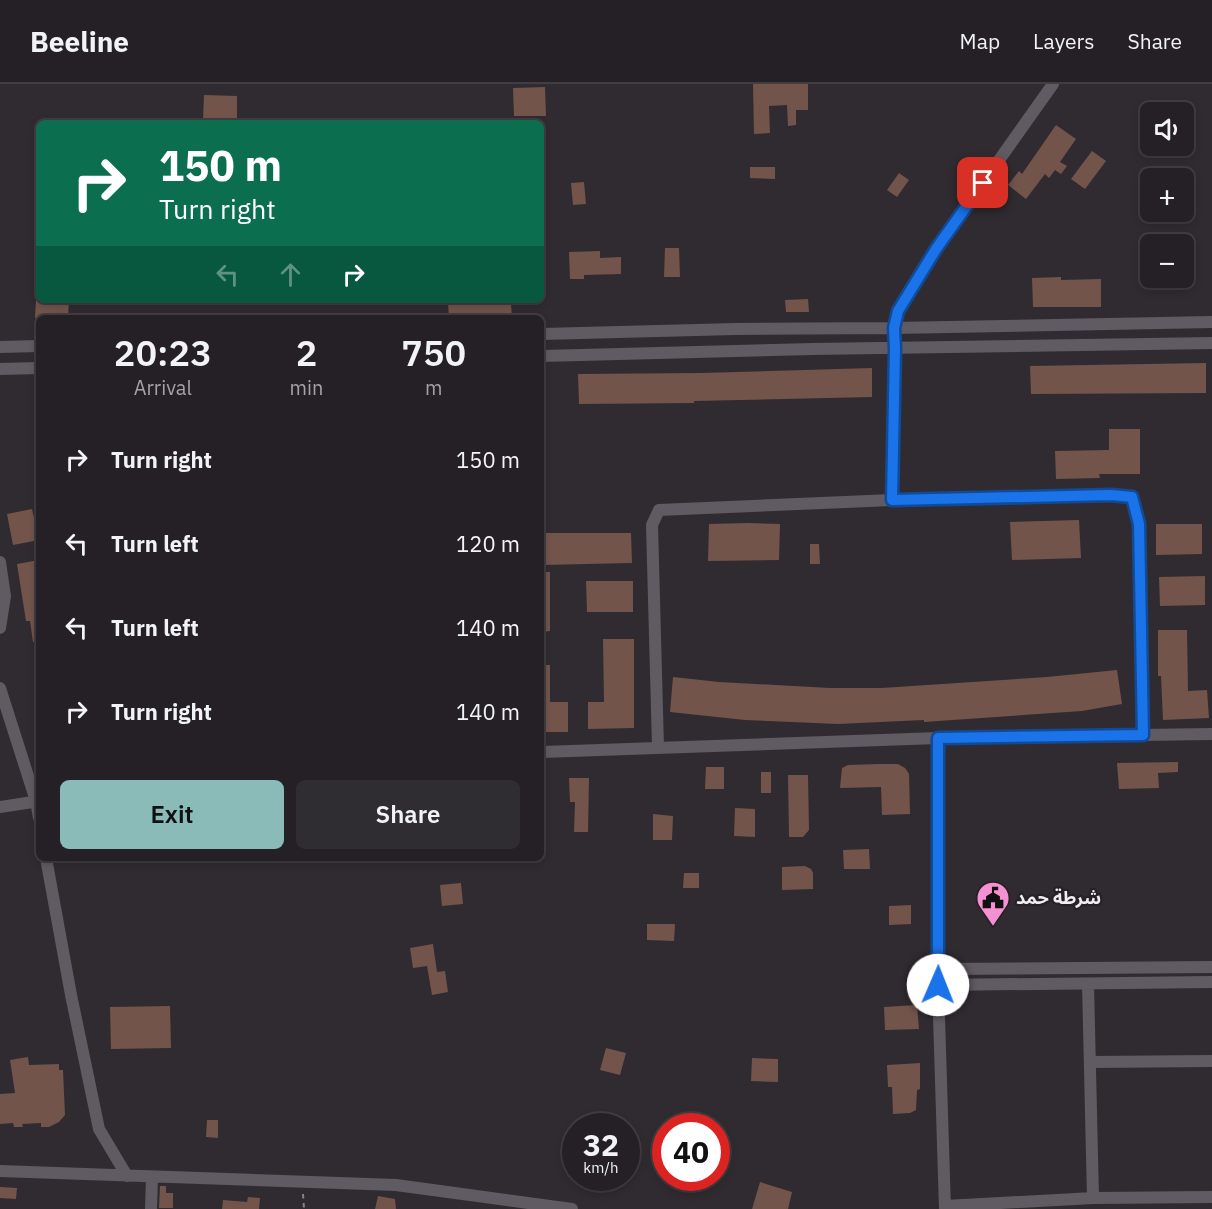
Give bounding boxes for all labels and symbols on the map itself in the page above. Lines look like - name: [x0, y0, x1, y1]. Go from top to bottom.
- pin: [957, 157, 1008, 208]
- public building icon: شرطة حمد: [975, 880, 1011, 927]
- place label: شرطة حمد: [1016, 886, 1101, 909]
- position arrow: [906, 953, 970, 1017]
- speed limit sign: 40: [652, 1113, 730, 1191]

